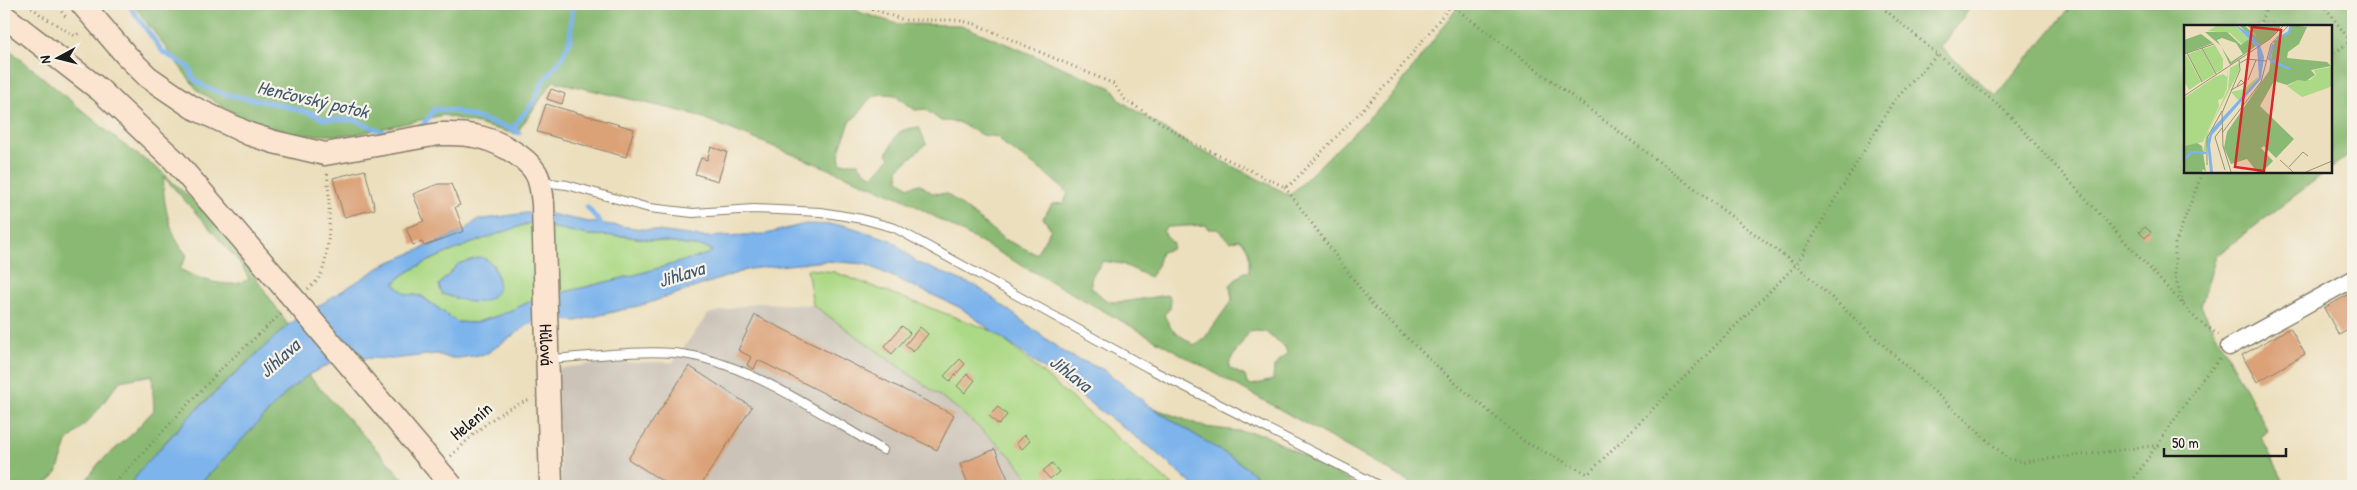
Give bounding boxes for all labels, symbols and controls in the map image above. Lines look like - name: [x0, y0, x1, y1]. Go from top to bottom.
- inset map: [2184, 25, 2332, 172]
- north arrow: [32, 32, 82, 82]
- text: N: [35, 54, 54, 65]
- water label: Henčovský potok: [255, 74, 373, 125]
- water label: Jihlava: [655, 254, 710, 293]
- street label: Hůlová: [534, 323, 560, 366]
- water label: Jihlava: [253, 331, 307, 383]
- water label: Jihlava: [1045, 348, 1099, 399]
- street label: Helenín: [445, 396, 497, 446]
- scale bar: [2164, 425, 2287, 457]
- text: 50 m: [2172, 432, 2199, 453]

